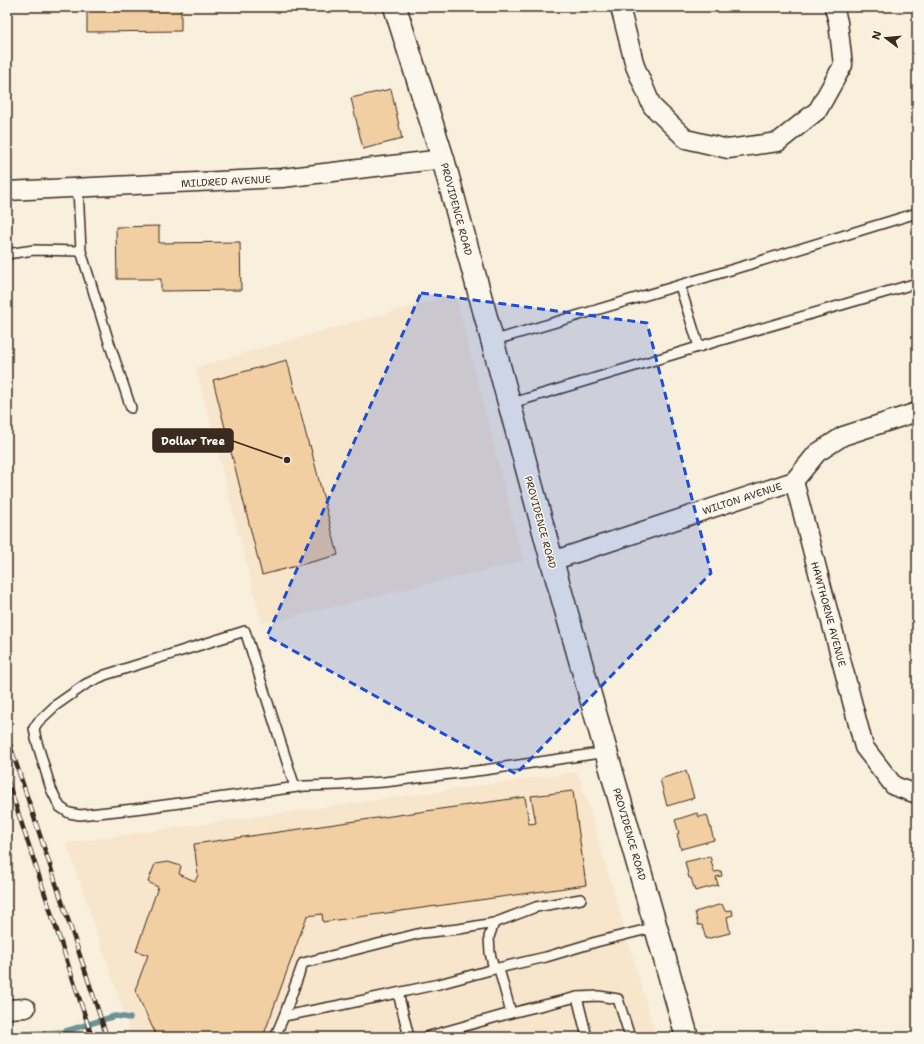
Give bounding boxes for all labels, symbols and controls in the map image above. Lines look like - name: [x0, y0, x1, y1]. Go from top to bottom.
- north arrow: [866, 18, 906, 58]
- text: N: [868, 29, 885, 42]
- street label: PROVIDENCE ROAD: [438, 161, 475, 257]
- street label: MILDRED AVENUE: [181, 173, 271, 190]
- callout: Dollar Tree: [153, 429, 233, 452]
- text: Dollar Tree: [161, 434, 225, 449]
- street label: PROVIDENCE ROAD: [522, 474, 559, 570]
- street label: WILTON AVENUE: [701, 479, 784, 517]
- street label: HAWTHORNE AVENUE: [808, 560, 849, 668]
- street label: PROVIDENCE ROAD: [610, 786, 649, 882]

